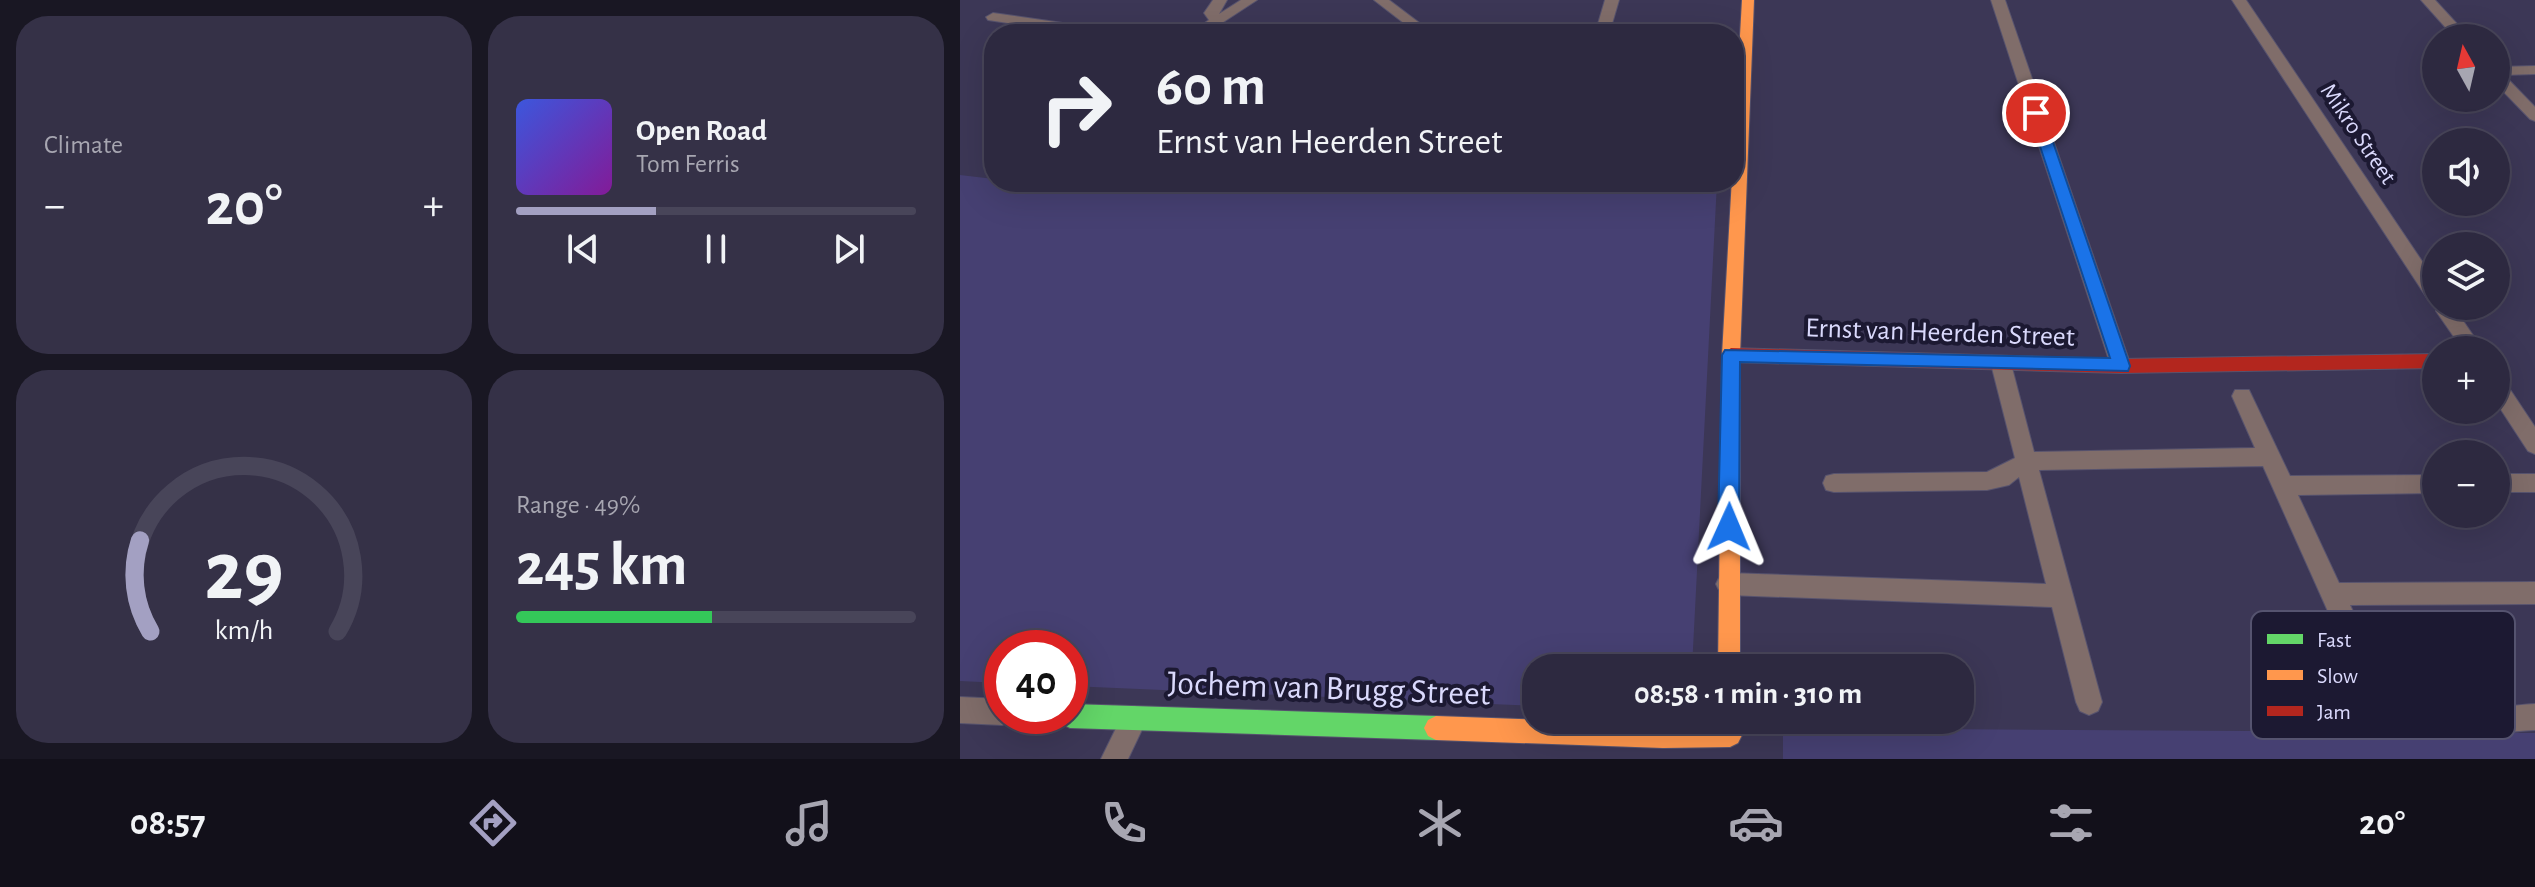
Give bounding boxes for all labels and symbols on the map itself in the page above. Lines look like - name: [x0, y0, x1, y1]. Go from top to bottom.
- north arrow: [2422, 24, 2510, 112]
- pin: [2002, 79, 2070, 147]
- street label: Mikro Street: [2316, 79, 2400, 189]
- street label: Ernst van Heerden Street: [1805, 314, 2075, 352]
- position arrow: [1687, 485, 1771, 569]
- legend: [2251, 611, 2515, 739]
- text: Fast: [2317, 629, 2351, 651]
- speed limit sign: 40: [984, 630, 1088, 734]
- text: Slow: [2317, 665, 2358, 687]
- street label: Jochem van Brugg Street: [1167, 666, 1491, 712]
- text: Jam: [2317, 701, 2351, 723]

